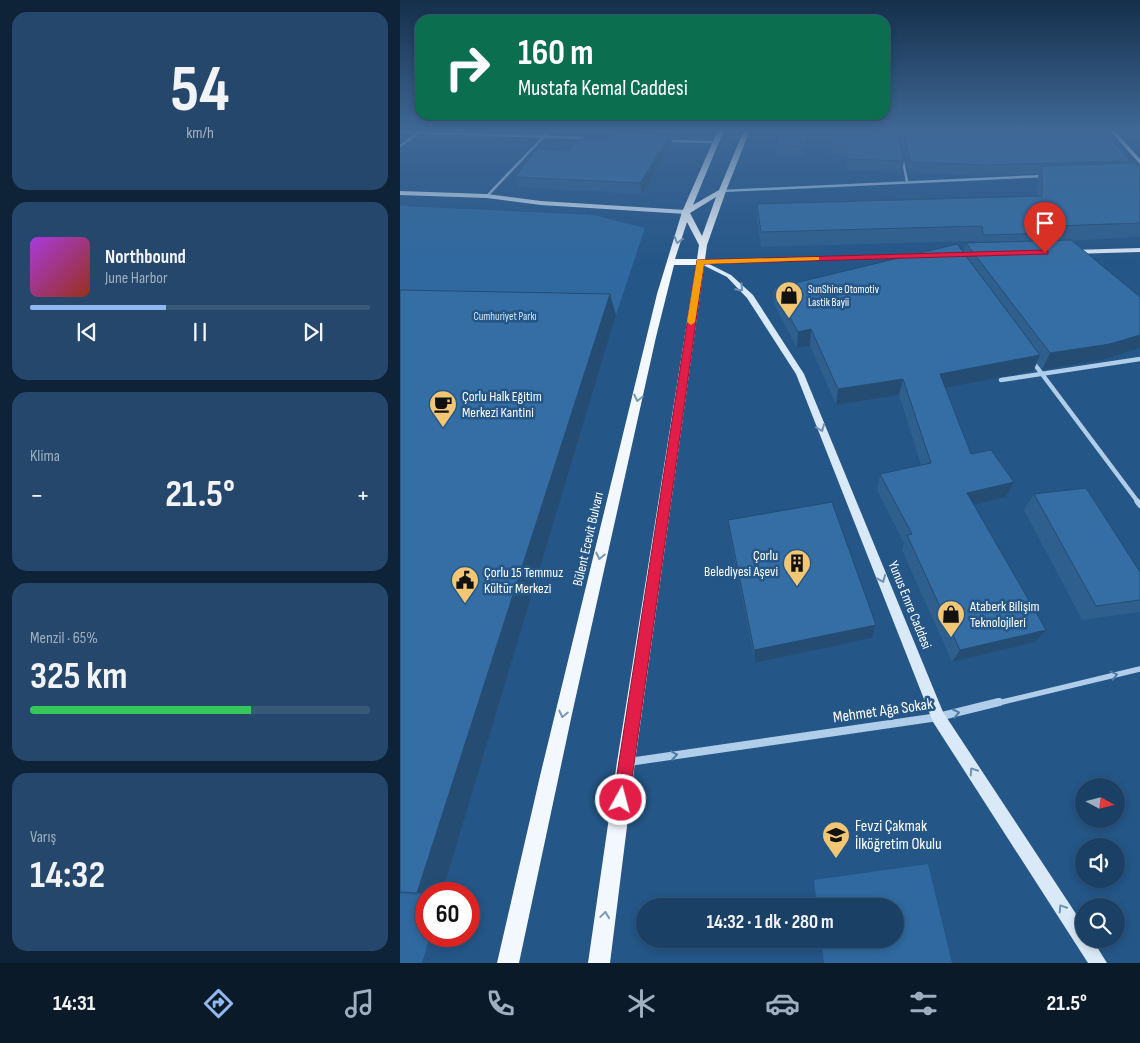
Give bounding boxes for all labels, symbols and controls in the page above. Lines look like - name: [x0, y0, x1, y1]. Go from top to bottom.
- text: 160 m: [518, 32, 594, 75]
- icon: right: [435, 35, 500, 100]
- text: 54: [171, 52, 229, 130]
- text: Mustafa Kemal Caddesi: [518, 75, 688, 102]
- text: km/h: [186, 124, 214, 143]
- pin: [1024, 202, 1066, 253]
- icon: arrive: [1031, 209, 1059, 237]
- one-way arrow: [673, 236, 683, 244]
- text: Northbound: [105, 246, 186, 269]
- text: June Harbor: [105, 269, 168, 288]
- shop icon: SunShine Otomotiv Lastik Bayii: [774, 280, 804, 319]
- one-way arrow: [735, 282, 744, 291]
- place label: SunShine Otomotiv Lastik Bayii: [808, 283, 880, 309]
- park label: Cumhuriyet Parkı: [473, 310, 537, 323]
- icon: previous: [73, 318, 101, 346]
- icon: pause: [186, 318, 214, 346]
- icon: next: [299, 318, 327, 346]
- place label: Çorlu Halk Eğitim Merkezi Kantini: [462, 388, 542, 421]
- cafe icon: Çorlu Halk Eğitim Merkezi Kantini: [428, 389, 458, 428]
- one-way arrow: [633, 393, 644, 402]
- one-way arrow: [815, 423, 826, 432]
- text: Klima: [30, 447, 60, 466]
- text: 21.5°: [165, 472, 235, 517]
- text: −: [30, 479, 44, 512]
- text: +: [356, 479, 370, 512]
- street label: Bülent Ecevit Bulvarı: [569, 490, 607, 588]
- place label: Çorlu Belediyesi Aşevi: [704, 547, 778, 580]
- building icon: Çorlu Belediyesi Aşevi: [782, 548, 812, 587]
- one-way arrow: [595, 552, 606, 561]
- street label: Yunus Emre Caddesi: [885, 558, 935, 652]
- place label: Çorlu 15 Temmuz Kültür Merkezi: [484, 564, 563, 597]
- public building icon: Çorlu 15 Temmuz Kültür Merkezi: [450, 565, 480, 604]
- one-way arrow: [876, 574, 886, 582]
- place label: Ataberk Bilişim Teknolojileri: [969, 598, 1040, 631]
- shop icon: Ataberk Bilişim Teknolojileri: [936, 599, 966, 638]
- text: Menzil · 65%: [30, 629, 98, 648]
- text: 325 km: [30, 654, 128, 699]
- one-way arrow: [1109, 670, 1118, 681]
- street label: Mehmet Ağa Sokak: [832, 695, 934, 727]
- one-way arrow: [951, 708, 960, 719]
- one-way arrow: [558, 710, 569, 719]
- one-way arrow: [670, 751, 678, 761]
- one-way arrow: [970, 768, 979, 777]
- position arrow: [594, 773, 646, 825]
- north arrow: [1075, 778, 1125, 828]
- map controls: [1075, 778, 1125, 948]
- place label: Fevzi Çakmak İlköğretim Okulu: [855, 817, 942, 854]
- school or university icon: Fevzi Çakmak İlköğretim Okulu: [821, 820, 851, 859]
- text: Varış: [30, 828, 56, 847]
- button: sound: [1075, 838, 1125, 888]
- text: 14:32: [30, 853, 105, 898]
- speed limit sign: 60: [415, 882, 480, 947]
- button: search: [1075, 898, 1125, 948]
- one-way arrow: [1058, 904, 1068, 913]
- one-way arrow: [599, 910, 610, 918]
- text: 14:32 · 1 dk · 280 m: [706, 911, 834, 934]
- icon: directions: [201, 986, 236, 1021]
- icon: music: [342, 986, 377, 1021]
- icon: phone: [483, 986, 518, 1021]
- icon: climate: [624, 986, 659, 1021]
- icon: car: [765, 986, 800, 1021]
- icon: filters: [906, 986, 941, 1021]
- text: 14:31: [53, 990, 95, 1017]
- text: 21.5°: [1047, 990, 1087, 1017]

